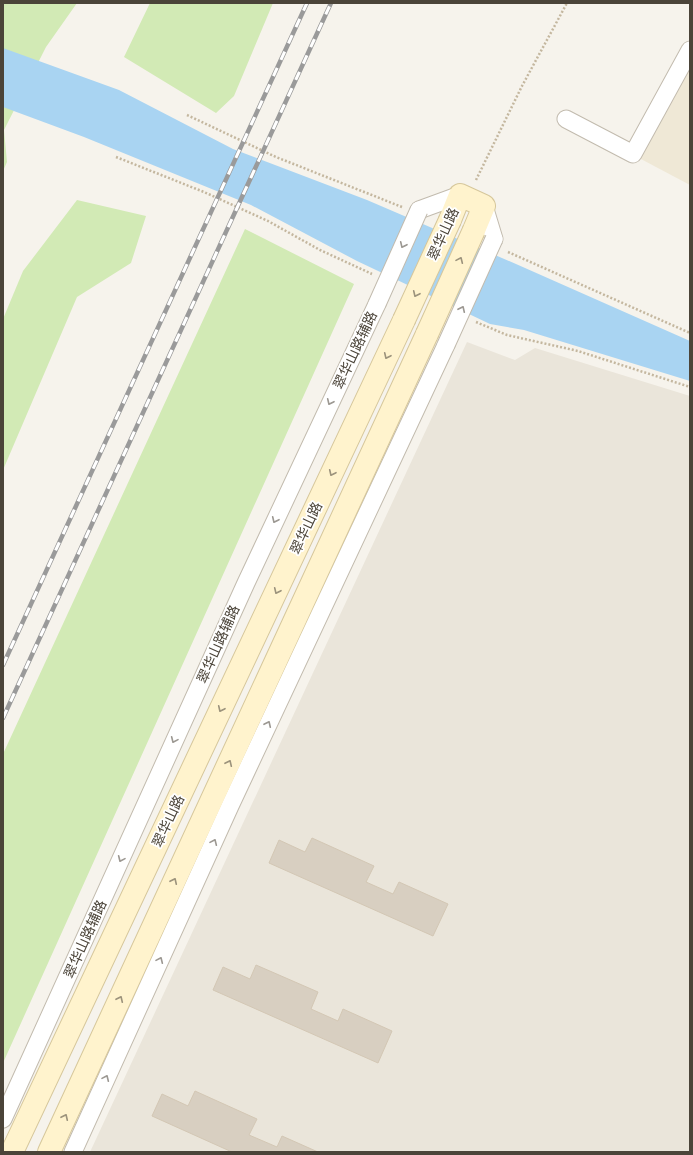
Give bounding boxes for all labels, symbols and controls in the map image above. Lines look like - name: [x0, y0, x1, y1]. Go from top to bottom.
- street label: 翠华山路: [424, 205, 462, 263]
- one-way arrow: [400, 241, 408, 249]
- one-way arrow: [455, 257, 463, 264]
- one-way arrow: [413, 290, 421, 297]
- one-way arrow: [457, 306, 465, 314]
- street label: 翠华山路辅路: [330, 309, 380, 391]
- one-way arrow: [384, 351, 392, 359]
- one-way arrow: [327, 398, 335, 406]
- one-way arrow: [329, 469, 337, 477]
- street label: 翠华山路: [287, 499, 325, 557]
- one-way arrow: [272, 516, 280, 523]
- one-way arrow: [274, 587, 282, 594]
- street label: 翠华山路辅路: [194, 602, 242, 686]
- one-way arrow: [218, 704, 226, 712]
- one-way arrow: [264, 720, 272, 727]
- one-way arrow: [171, 736, 179, 744]
- one-way arrow: [224, 759, 232, 767]
- street label: 翠华山路: [149, 792, 187, 850]
- one-way arrow: [209, 838, 217, 846]
- one-way arrow: [118, 854, 126, 862]
- one-way arrow: [169, 877, 177, 885]
- street label: 翠华山路辅路: [61, 897, 109, 981]
- one-way arrow: [155, 957, 163, 964]
- one-way arrow: [115, 995, 123, 1002]
- one-way arrow: [101, 1075, 109, 1083]
- one-way arrow: [60, 1113, 68, 1121]

